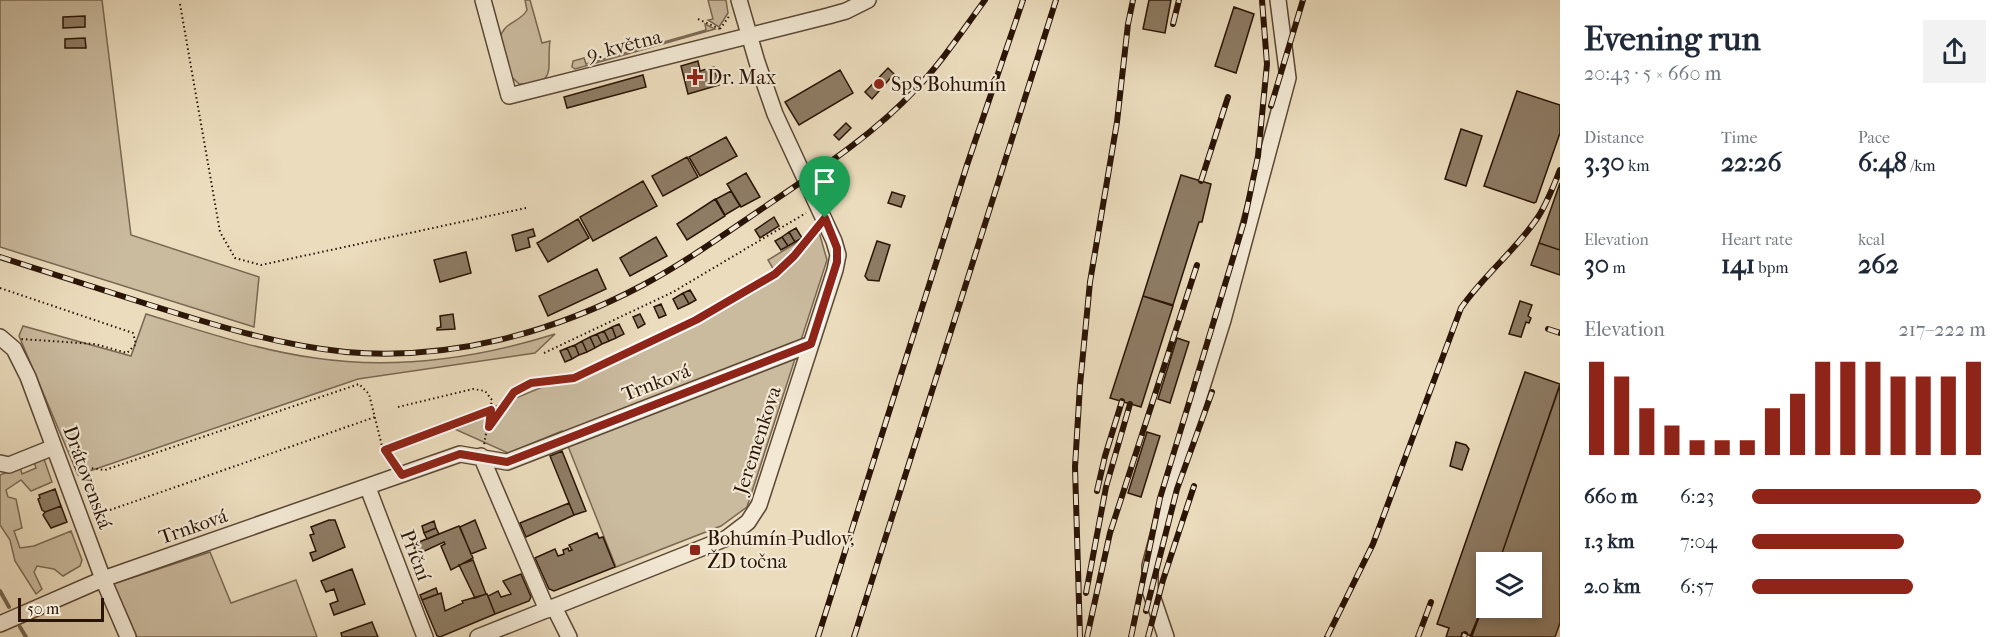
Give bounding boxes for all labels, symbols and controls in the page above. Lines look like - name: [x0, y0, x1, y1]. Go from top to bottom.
- text: Evening run: [1584, 20, 1761, 59]
- button: share: [1923, 20, 1986, 83]
- street label: 9. května: [584, 25, 665, 66]
- text: 20:43 · 5 × 660 m: [1584, 62, 1721, 85]
- place label: Dr. Max: [707, 66, 777, 89]
- marker: Dr. Max: [688, 70, 702, 84]
- place label: SpS Bohumín: [891, 73, 1007, 96]
- marker: SpS Bohumín: [872, 77, 886, 91]
- text: Distance: [1584, 128, 1644, 147]
- text: Time: [1721, 128, 1757, 147]
- text: Pace: [1858, 128, 1890, 147]
- text: 3.30: [1584, 147, 1625, 178]
- text: 22:26: [1721, 147, 1781, 178]
- text: 6:48: [1858, 147, 1907, 178]
- pin: [799, 156, 850, 218]
- text: km: [1625, 156, 1650, 175]
- text: /km: [1907, 156, 1936, 175]
- icon: arrive: [808, 165, 841, 198]
- text: Elevation: [1584, 230, 1649, 249]
- text: Heart rate: [1721, 230, 1793, 249]
- text: kcal: [1858, 230, 1885, 249]
- text: 30: [1584, 249, 1609, 280]
- text: 141: [1721, 249, 1755, 280]
- text: 262: [1858, 249, 1899, 280]
- text: m: [1609, 258, 1626, 277]
- text: bpm: [1755, 258, 1789, 277]
- text: Elevation: [1584, 318, 1665, 341]
- text: 217–222 m: [1898, 318, 1986, 341]
- street label: Trnková: [619, 359, 694, 406]
- street label: Jeremenkova: [729, 383, 786, 499]
- street label: Drátovenská: [58, 423, 117, 533]
- text: 660 m: [1584, 485, 1638, 508]
- text: 6:23: [1680, 485, 1714, 508]
- street label: Trnková: [156, 504, 231, 549]
- street label: Příční: [395, 526, 436, 585]
- place label: Bohumín-Pudlov, ŽD točna: [707, 527, 854, 573]
- text: 1.3 km: [1584, 530, 1634, 553]
- text: 7:04: [1680, 530, 1717, 553]
- marker: Bohumín-Pudlov, ŽD točna: [688, 543, 702, 557]
- map controls: [1476, 552, 1542, 618]
- button: layers: [1476, 552, 1542, 618]
- text: 2.0 km: [1584, 575, 1640, 598]
- text: 6:57: [1680, 575, 1714, 598]
- scale bar: [18, 595, 104, 622]
- text: 50 m: [27, 599, 59, 618]

